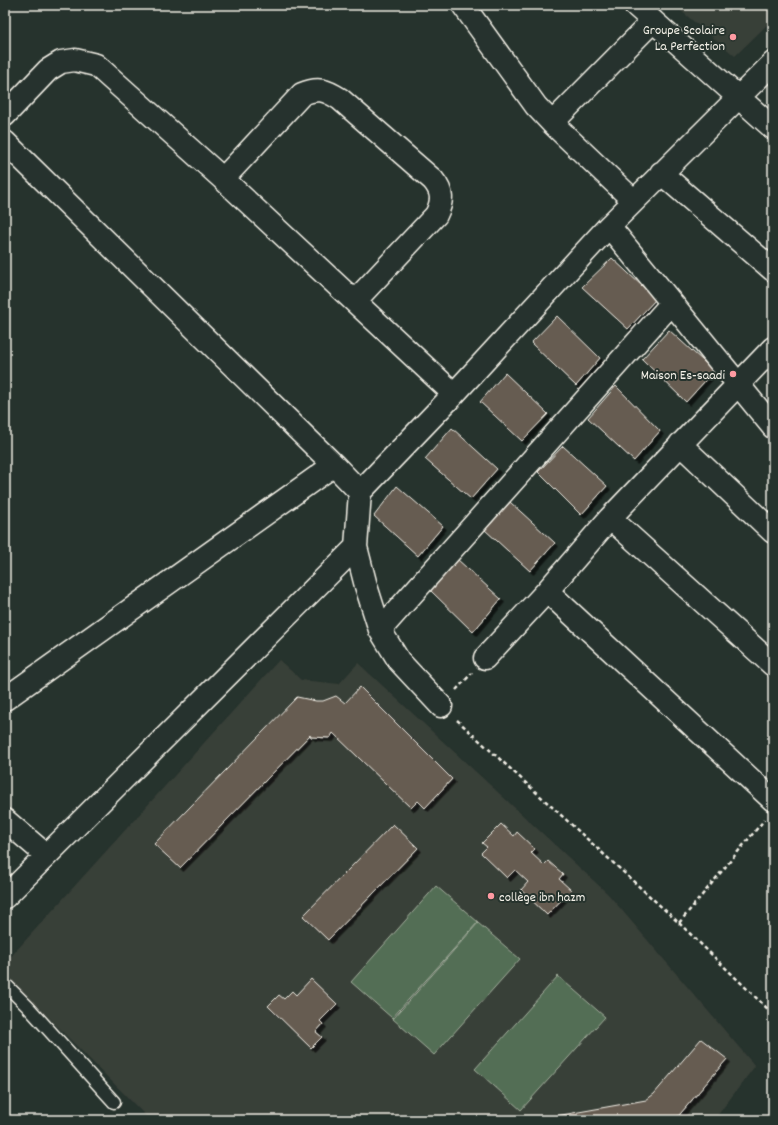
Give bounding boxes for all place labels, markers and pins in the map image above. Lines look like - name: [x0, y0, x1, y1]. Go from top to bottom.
- place label: Groupe Scolaire La Perfection: [643, 21, 725, 57]
- marker: Groupe Scolaire La Perfection: [728, 32, 738, 42]
- place label: Maison Es-saadi: [641, 366, 725, 386]
- marker: Maison Es-saadi: [728, 369, 738, 379]
- place label: collège ibn hazm: [499, 888, 585, 908]
- marker: collège ibn hazm: [486, 891, 496, 901]

